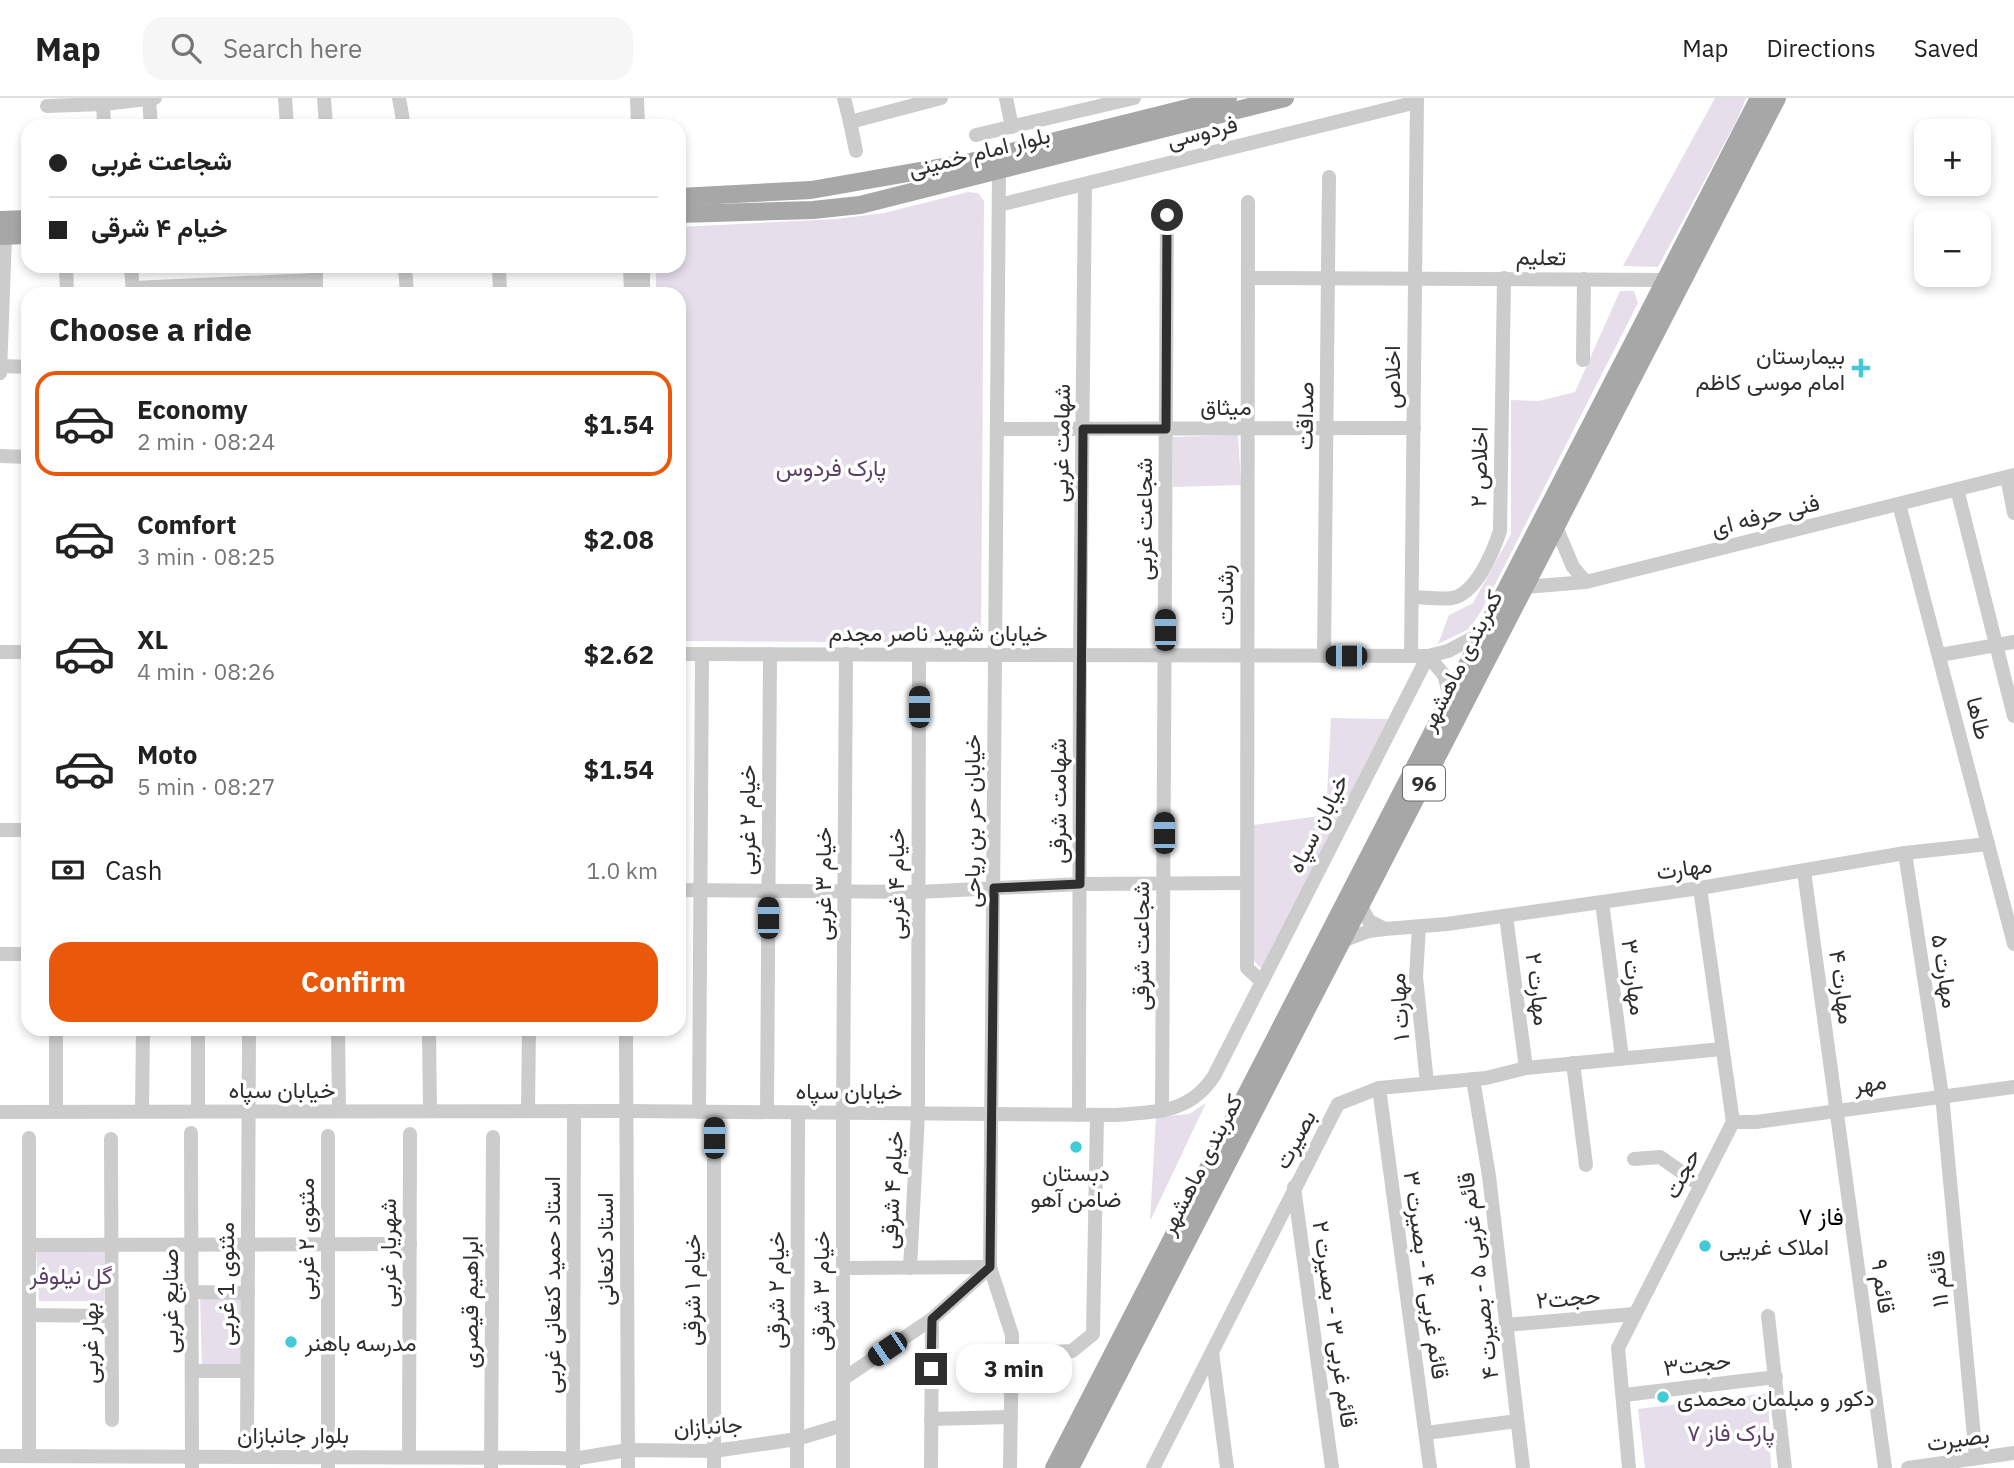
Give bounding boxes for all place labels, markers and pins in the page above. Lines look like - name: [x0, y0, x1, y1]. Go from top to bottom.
- place label: بیمارستان امام موسی کاظم: [1696, 340, 1845, 397]
- marker: بیمارستان امام موسی کاظم: [1851, 358, 1871, 378]
- marker: دبستان ضامن آهو: [1068, 1139, 1084, 1155]
- place label: دبستان ضامن آهو: [1030, 1157, 1122, 1214]
- place label: املاک غریبی: [1719, 1231, 1829, 1262]
- marker: املاک غریبی: [1697, 1238, 1713, 1254]
- place label: مدرسه باهنر: [304, 1327, 416, 1358]
- marker: مدرسه باهنر: [283, 1334, 299, 1350]
- place label: دکور و مبلمان محمدی: [1677, 1382, 1874, 1413]
- marker: دکور و مبلمان محمدی: [1655, 1389, 1671, 1405]

